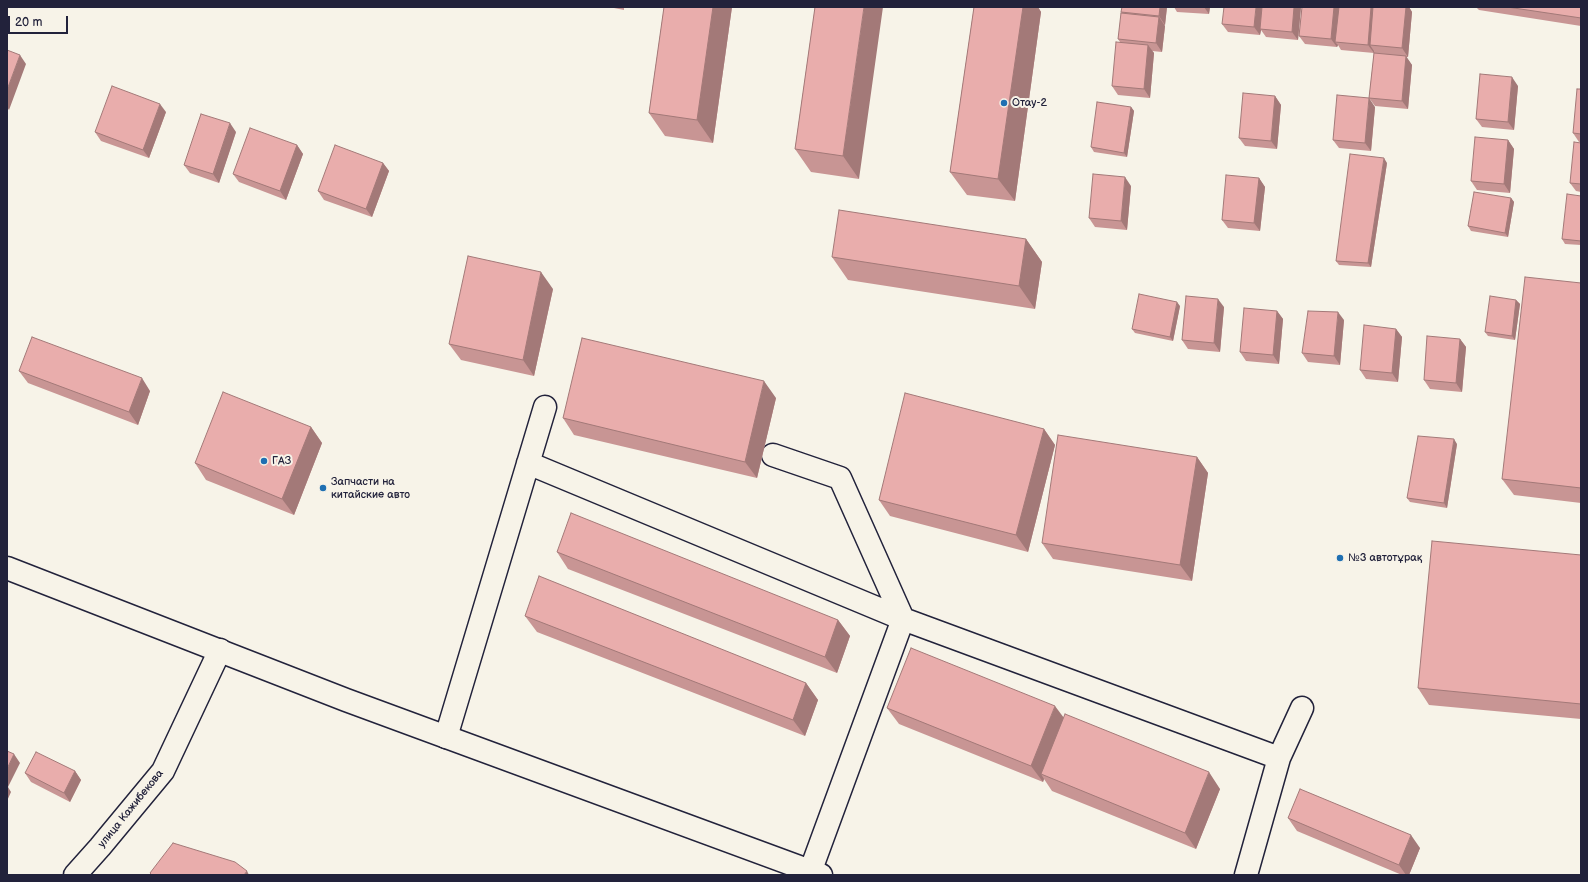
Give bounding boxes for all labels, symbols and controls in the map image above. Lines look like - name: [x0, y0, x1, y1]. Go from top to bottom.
- scale bar: [10, 8, 70, 34]
- text: 20 m: [15, 15, 42, 30]
- place label: Отау-2: [1012, 96, 1047, 110]
- marker: Отау-2: [999, 98, 1009, 108]
- place label: ГАЗ: [272, 454, 291, 468]
- marker: ГАЗ: [259, 456, 269, 466]
- place label: Запчасти на китайские авто: [331, 475, 410, 501]
- marker: Запчасти на китайские авто: [318, 483, 328, 493]
- place label: №3 автотұрақ: [1348, 551, 1422, 565]
- marker: №3 автотұрақ: [1335, 553, 1345, 563]
- street label: улица Кажибекова: [95, 767, 167, 851]

